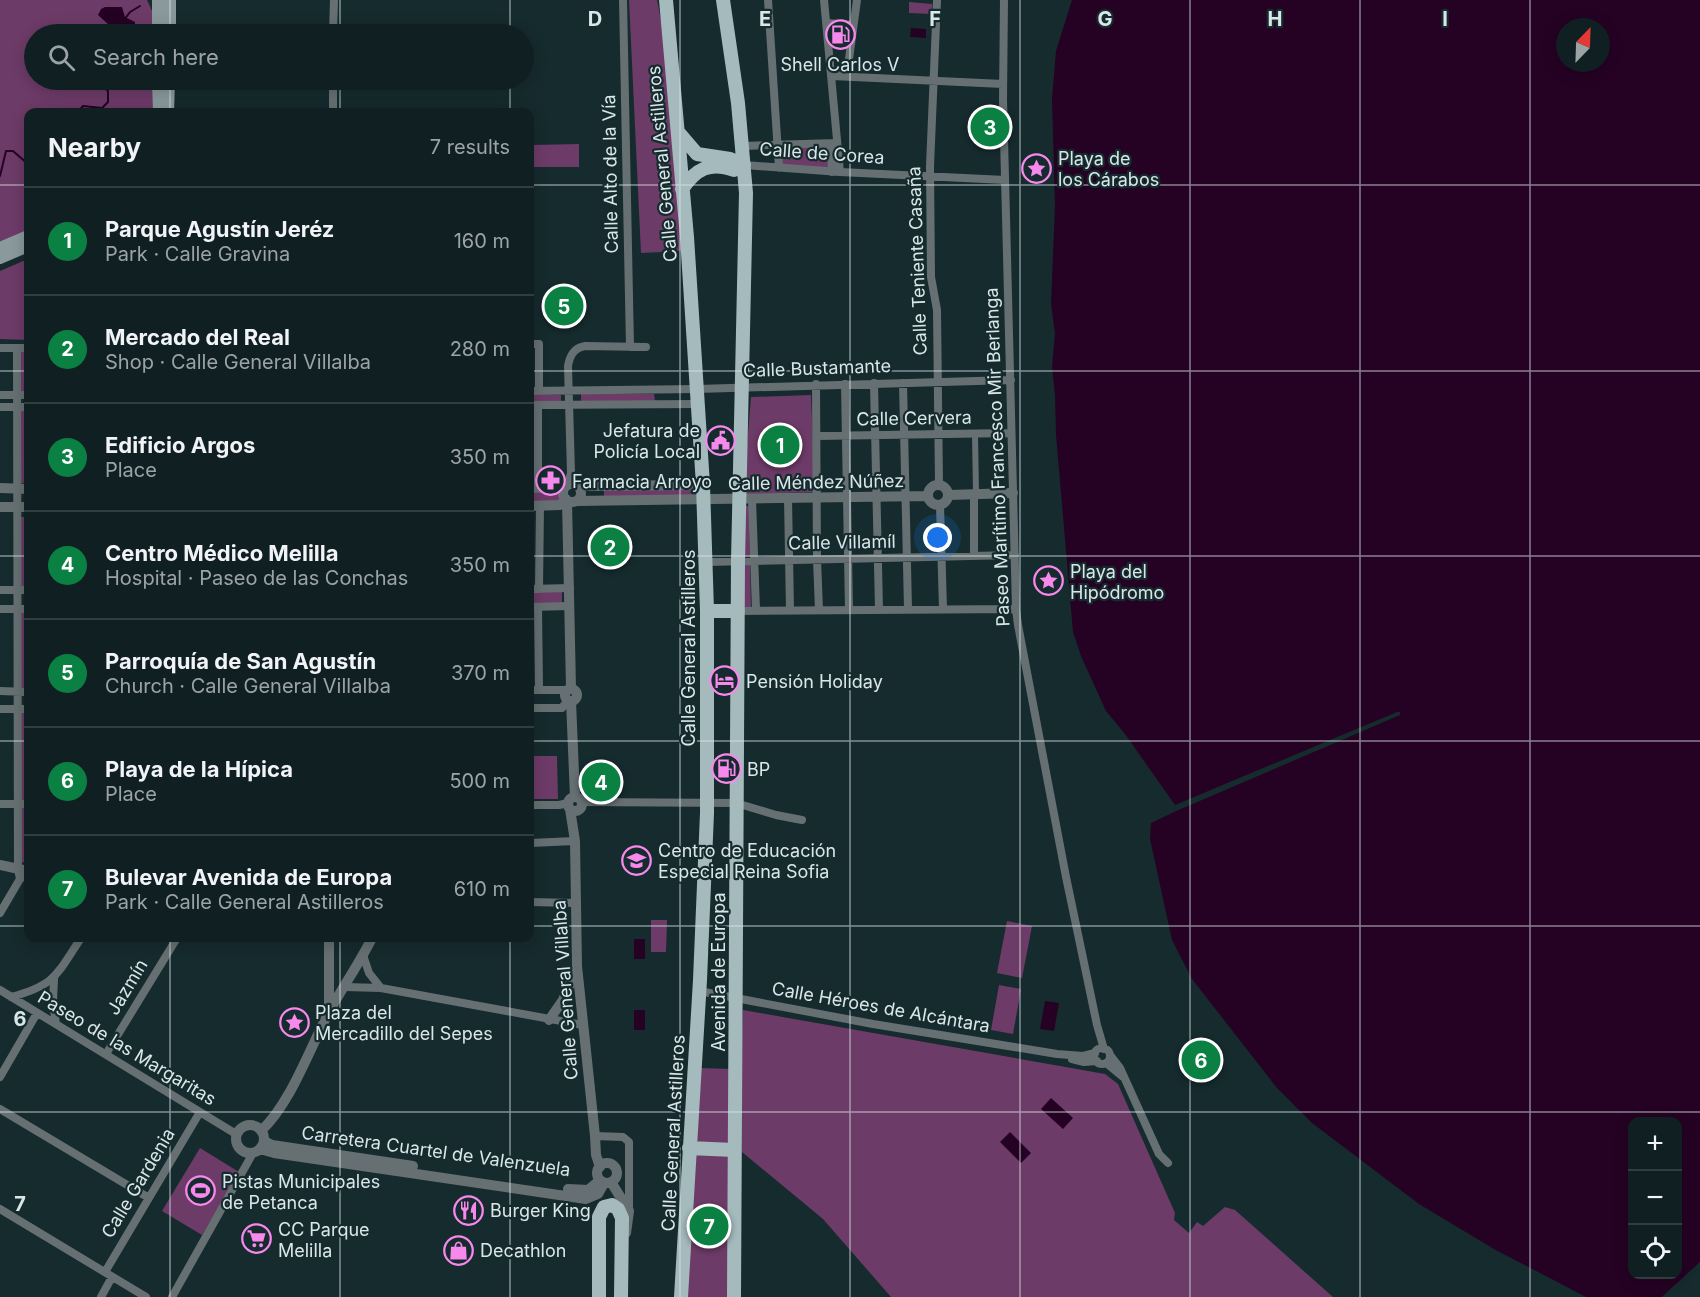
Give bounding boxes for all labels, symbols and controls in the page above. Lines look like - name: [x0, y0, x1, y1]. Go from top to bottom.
- text: D: [588, 7, 602, 31]
- text: E: [759, 7, 771, 31]
- text: F: [929, 7, 941, 31]
- text: G: [1097, 7, 1113, 31]
- text: H: [1268, 7, 1282, 31]
- text: I: [1442, 7, 1448, 31]
- north arrow: [1556, 18, 1610, 72]
- fuel station icon: Shell Carlos V: [824, 19, 856, 51]
- search box: [24, 24, 534, 90]
- icon: search: [45, 41, 78, 74]
- text: Search here: [93, 44, 219, 70]
- place label: Shell Carlos V: [781, 54, 899, 75]
- street label: Calle General Astilleros: [643, 65, 681, 263]
- street label: Calle Alto de la Vía: [598, 94, 622, 254]
- pin: 3: [970, 104, 1010, 150]
- text: Nearby: [48, 132, 141, 163]
- text: 7 results: [430, 135, 510, 159]
- street label: Calle de Corea: [759, 138, 885, 168]
- place label: Playa de los Cárabos: [1058, 148, 1159, 190]
- place icon: Playa de los Cárabos: [1021, 152, 1053, 184]
- street label: Calle Teniente Casaña: [903, 166, 931, 356]
- text: Parque Agustín Jeréz: [105, 216, 334, 242]
- text: 1: [63, 229, 72, 253]
- text: 160 m: [454, 229, 510, 253]
- text: Park · Calle Gravina: [105, 242, 290, 266]
- pin: 5: [544, 284, 584, 328]
- street label: Paseo Marítimo Francesco Mir Berlanga: [981, 287, 1013, 627]
- text: Mercado del Real: [105, 324, 290, 350]
- text: 2: [61, 337, 74, 361]
- text: 280 m: [450, 337, 510, 361]
- text: Shop · Calle General Villalba: [105, 350, 371, 374]
- street label: Calle Bustamante: [743, 355, 891, 381]
- street label: Calle Cervera: [856, 406, 972, 430]
- place label: Jefatura de Policía Local: [593, 420, 700, 462]
- pin: 1: [760, 422, 800, 468]
- public building icon: Jefatura de Policía Local: [705, 424, 737, 456]
- text: Edificio Argos: [105, 432, 255, 458]
- text: 3: [61, 445, 74, 469]
- text: 350 m: [450, 445, 510, 469]
- text: Place: [105, 458, 157, 482]
- pharmacy icon: Farmacia Arroyo: [535, 465, 567, 497]
- street label: Calle Méndez Núñez: [728, 470, 904, 494]
- place label: Farmacia Arroyo: [572, 471, 712, 492]
- your location: [923, 523, 952, 552]
- pin: 2: [590, 524, 630, 570]
- street label: Calle Villamíl: [788, 531, 896, 553]
- text: Centro Médico Melilla: [105, 540, 339, 566]
- street label: Calle General Astilleros: [678, 549, 699, 747]
- text: 4: [61, 553, 74, 577]
- text: 350 m: [450, 553, 510, 577]
- place label: Playa del Hipódromo: [1070, 561, 1164, 603]
- place icon: Playa del Hipódromo: [1033, 565, 1065, 597]
- text: Hospital · Paseo de las Conchas: [105, 566, 408, 590]
- text: Parroquía de San Agustín: [105, 648, 376, 674]
- text: 5: [61, 661, 74, 685]
- text: 370 m: [451, 661, 510, 685]
- hotel icon: Pensión Holiday: [709, 665, 741, 697]
- place label: Pensión Holiday: [746, 671, 883, 692]
- text: Church · Calle General Villalba: [105, 674, 391, 698]
- fuel station icon: BP: [710, 753, 742, 785]
- text: Playa de la Hípica: [105, 756, 293, 782]
- place label: BP: [747, 759, 770, 780]
- pin: 4: [582, 760, 620, 804]
- text: 6: [61, 769, 74, 793]
- text: 500 m: [449, 769, 510, 793]
- text: Place: [105, 782, 157, 806]
- place label: Centro de Educación Especial Reina Sofia: [658, 840, 836, 882]
- school or university icon: Centro de Educación Especial Reina Sofia: [621, 844, 653, 876]
- text: Bulevar Avenida de Europa: [105, 864, 392, 890]
- text: 7: [62, 877, 73, 901]
- text: 610 m: [454, 877, 510, 901]
- text: Park · Calle General Astilleros: [105, 890, 384, 914]
- street label: Avenida de Europa: [708, 892, 729, 1052]
- street label: Calle General Villalba: [548, 899, 582, 1081]
- street label: Jazmín: [102, 955, 152, 1019]
- street label: Calle Héroes de Alcántara: [770, 977, 992, 1037]
- street label: Paseo de las Margaritas: [34, 986, 220, 1110]
- place label: Plaza del Mercadillo del Sepes: [315, 1002, 493, 1044]
- place icon: Plaza del Mercadillo del Sepes: [278, 1006, 310, 1038]
- text: 6: [14, 1007, 27, 1031]
- street label: Calle General Astilleros: [657, 1034, 689, 1232]
- pin: 6: [1182, 1038, 1220, 1082]
- map controls: [1628, 1117, 1682, 1279]
- button: +: [1628, 1117, 1682, 1171]
- street label: Carretera Cuartel de Valenzuela: [300, 1122, 572, 1180]
- street label: Calle Gardenia: [97, 1124, 179, 1242]
- place label: Pistas Municipales de Petanca: [222, 1171, 380, 1213]
- button: −: [1628, 1171, 1682, 1225]
- sports icon: Pistas Municipales de Petanca: [185, 1175, 217, 1207]
- text: 7: [14, 1192, 26, 1216]
- restaurant icon: Burger King: [453, 1194, 485, 1226]
- place label: Burger King: [490, 1200, 591, 1221]
- pin: 7: [690, 1204, 728, 1248]
- place label: CC Parque Melilla: [278, 1219, 370, 1261]
- supermarket icon: CC Parque Melilla: [241, 1223, 273, 1255]
- button: locate: [1628, 1225, 1682, 1279]
- shop icon: Decathlon: [443, 1234, 475, 1266]
- place label: Decathlon: [480, 1240, 566, 1261]

